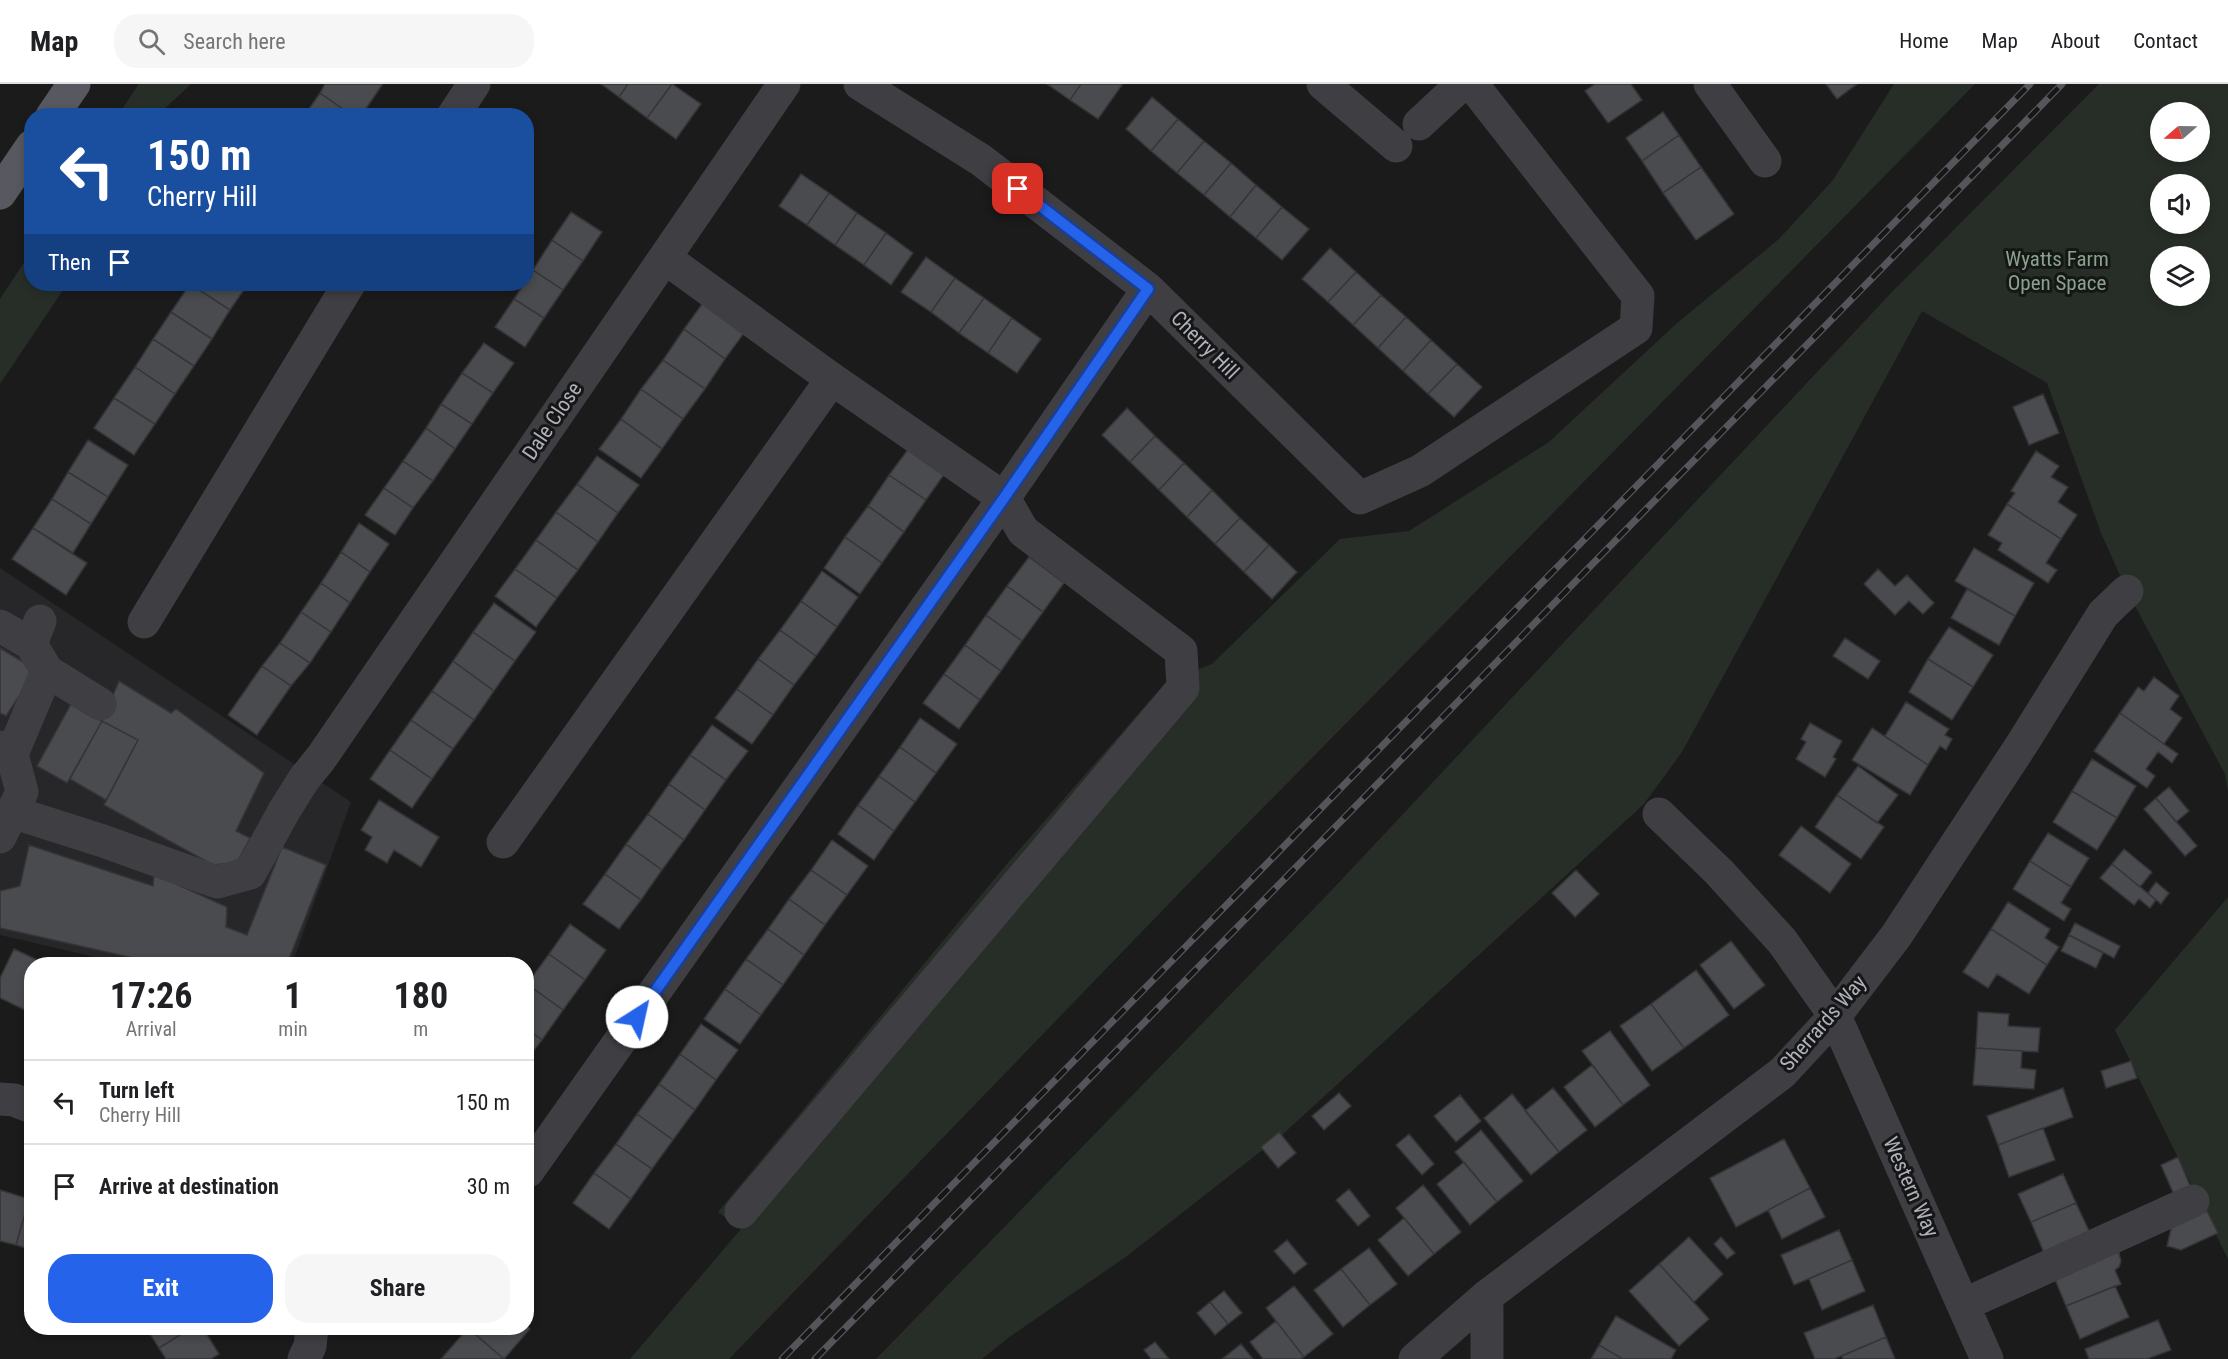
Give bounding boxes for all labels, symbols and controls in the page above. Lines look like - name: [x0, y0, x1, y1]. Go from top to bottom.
- search box: [114, 14, 534, 68]
- text: Map: [30, 25, 78, 58]
- icon: search: [135, 25, 168, 58]
- text: Search here: [183, 29, 286, 54]
- text: Home: [1899, 29, 1949, 53]
- text: Map: [1982, 29, 2018, 53]
- text: About: [2051, 29, 2100, 53]
- text: Contact: [2133, 29, 2198, 53]
- north arrow: [2150, 102, 2210, 162]
- map controls: [2150, 102, 2210, 306]
- text: 150 m: [147, 131, 252, 180]
- icon: left: [48, 132, 126, 210]
- pin: [992, 163, 1043, 214]
- icon: arrive: [1001, 172, 1034, 205]
- button: sound: [2150, 174, 2210, 234]
- text: Cherry Hill: [147, 181, 257, 213]
- icon: arrive: [103, 246, 136, 279]
- button: layers: [2150, 246, 2210, 306]
- park label: Wyatts Farm Open Space: [2005, 247, 2109, 295]
- text: Then: [48, 250, 91, 275]
- street label: Cherry Hill: [1166, 306, 1244, 384]
- street label: Dale Close: [517, 378, 587, 464]
- street label: Sherrards Way: [1775, 970, 1871, 1076]
- text: 17:26: [110, 975, 192, 1017]
- text: 1: [284, 975, 302, 1017]
- text: 180: [394, 975, 448, 1017]
- position arrow: [605, 985, 669, 1049]
- text: Arrival: [126, 1017, 177, 1041]
- text: min: [278, 1017, 308, 1041]
- text: m: [413, 1017, 428, 1041]
- text: Turn left: [99, 1078, 174, 1103]
- icon: left: [48, 1086, 81, 1119]
- text: 150 m: [456, 1090, 510, 1115]
- text: Cherry Hill: [99, 1103, 181, 1127]
- street label: Western Way: [1878, 1133, 1944, 1241]
- icon: arrive: [48, 1170, 81, 1203]
- text: Arrive at destination: [99, 1174, 279, 1199]
- text: 30 m: [467, 1174, 510, 1199]
- button: Exit: [48, 1254, 273, 1323]
- button: Share: [285, 1254, 510, 1323]

